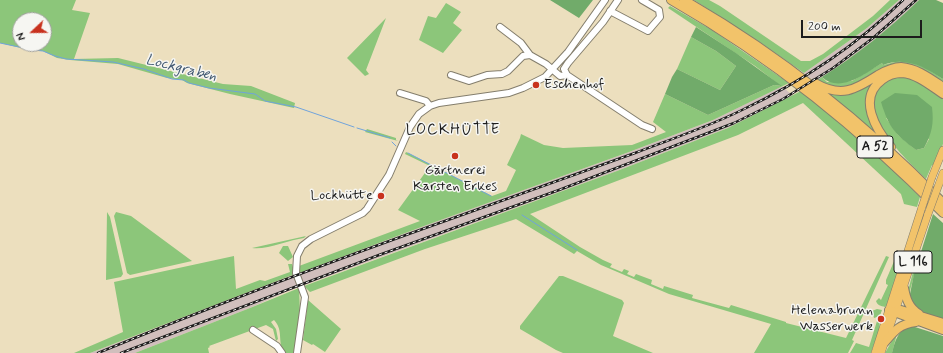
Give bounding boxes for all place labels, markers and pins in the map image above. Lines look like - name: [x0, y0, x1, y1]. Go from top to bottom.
- place label: Eschenhof: [544, 77, 604, 93]
- marker: Eschenhof: [531, 80, 541, 90]
- marker: Gärtnerei Karsten Erkes: [450, 151, 460, 161]
- place label: Gärtnerei Karsten Erkes: [413, 163, 497, 196]
- place label: Lockhütte: [311, 188, 373, 204]
- marker: Lockhütte: [376, 191, 386, 201]
- place label: Helenabrunn Wasserwerk: [791, 303, 873, 336]
- marker: Helenabrunn Wasserwerk: [876, 314, 886, 324]

